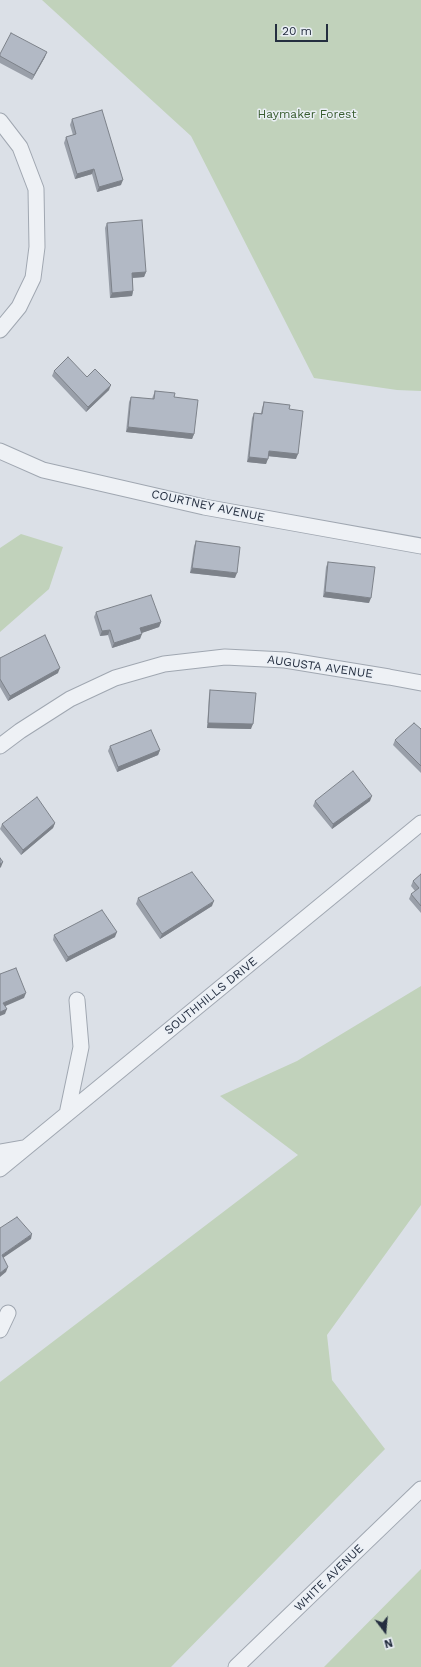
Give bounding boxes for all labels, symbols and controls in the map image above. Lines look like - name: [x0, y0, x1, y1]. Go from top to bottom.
- scale bar: [277, 16, 330, 42]
- text: 20 m: [282, 24, 312, 38]
- park label: Haymaker Forest: [258, 107, 356, 121]
- street label: COURTNEY AVENUE: [150, 487, 266, 525]
- street label: AUGUSTA AVENUE: [266, 652, 374, 682]
- street label: SOUTHHILLS DRIVE: [162, 954, 260, 1038]
- street label: WHITE AVENUE: [291, 1541, 367, 1615]
- north arrow: [365, 1611, 405, 1651]
- text: N: [383, 1636, 394, 1650]

